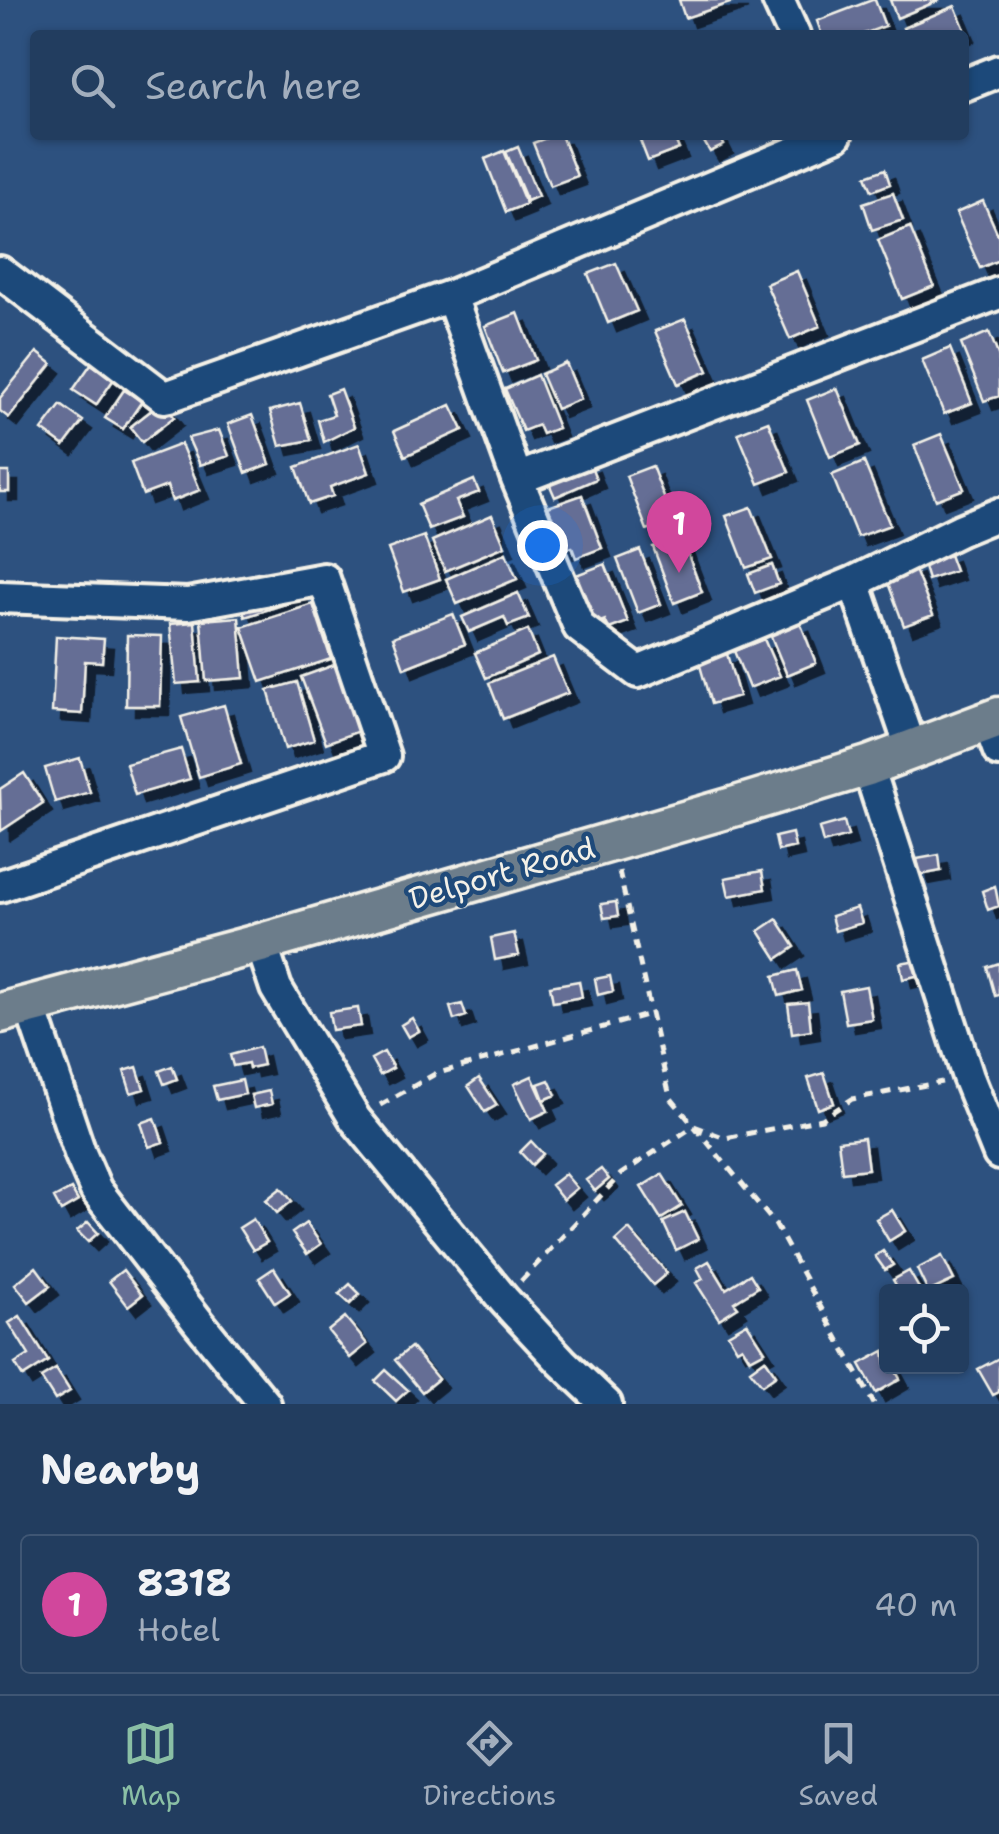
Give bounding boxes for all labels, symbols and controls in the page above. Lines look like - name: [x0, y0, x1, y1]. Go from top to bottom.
- search box: [30, 30, 969, 140]
- icon: search: [65, 58, 120, 113]
- text: Search here: [145, 60, 362, 111]
- pin: 1: [646, 490, 712, 573]
- your location: [517, 520, 568, 571]
- street label: Delport Road: [404, 827, 600, 919]
- map controls: [879, 1284, 969, 1374]
- button: locate: [879, 1284, 969, 1374]
- text: Nearby: [40, 1441, 200, 1497]
- text: 8318: [137, 1557, 232, 1608]
- text: 1: [67, 1583, 82, 1626]
- text: 40 m: [874, 1583, 957, 1626]
- text: Hotel: [137, 1608, 220, 1651]
- tab: Map: [121, 1716, 181, 1814]
- tab: Directions: [423, 1716, 556, 1814]
- tab: Saved: [798, 1716, 878, 1814]

